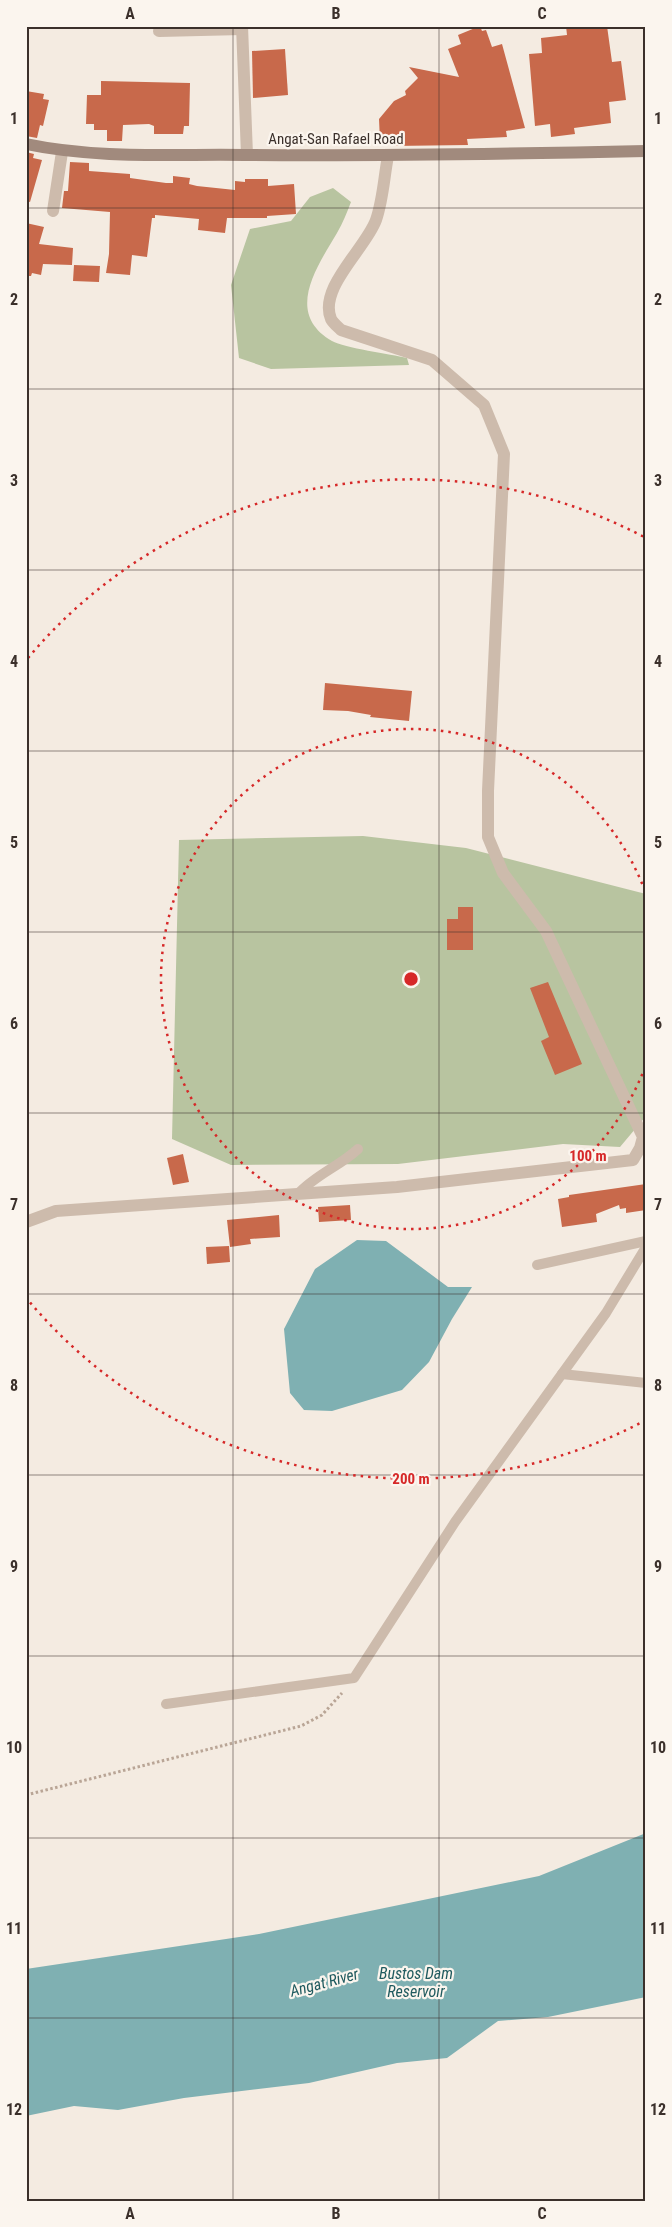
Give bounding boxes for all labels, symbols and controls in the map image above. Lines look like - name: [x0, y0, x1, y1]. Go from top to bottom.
- text: A: [125, 4, 135, 23]
- text: B: [332, 4, 341, 23]
- text: C: [537, 4, 547, 23]
- text: 1: [10, 109, 18, 128]
- text: 1: [654, 109, 662, 128]
- street label: Angat-San Rafael Road: [268, 130, 404, 148]
- text: 2: [10, 290, 18, 309]
- text: 2: [654, 290, 662, 309]
- text: 3: [10, 471, 18, 490]
- text: 3: [654, 471, 662, 490]
- text: 4: [10, 652, 18, 671]
- text: 4: [654, 652, 662, 671]
- text: 5: [10, 833, 18, 852]
- text: 5: [654, 833, 662, 852]
- centre of rings: [402, 970, 420, 988]
- text: 6: [10, 1014, 18, 1033]
- text: 6: [654, 1014, 662, 1033]
- text: 100 m: [569, 1147, 607, 1165]
- text: 7: [10, 1195, 18, 1214]
- text: 7: [654, 1195, 662, 1214]
- text: 8: [10, 1376, 18, 1395]
- text: 8: [654, 1376, 662, 1395]
- text: 200 m: [392, 1470, 430, 1488]
- text: 9: [10, 1557, 18, 1576]
- text: 9: [654, 1557, 662, 1576]
- text: 10: [6, 1738, 22, 1757]
- text: 10: [650, 1738, 666, 1757]
- text: 11: [6, 1919, 22, 1938]
- text: 11: [650, 1919, 666, 1938]
- water label: Angat River: [287, 1964, 362, 2001]
- water label: Bustos Dam Reservoir: [379, 1964, 453, 2001]
- text: 12: [6, 2100, 22, 2119]
- text: 12: [650, 2100, 666, 2119]
- text: A: [125, 2204, 135, 2223]
- text: B: [332, 2204, 341, 2223]
- text: C: [537, 2204, 547, 2223]

